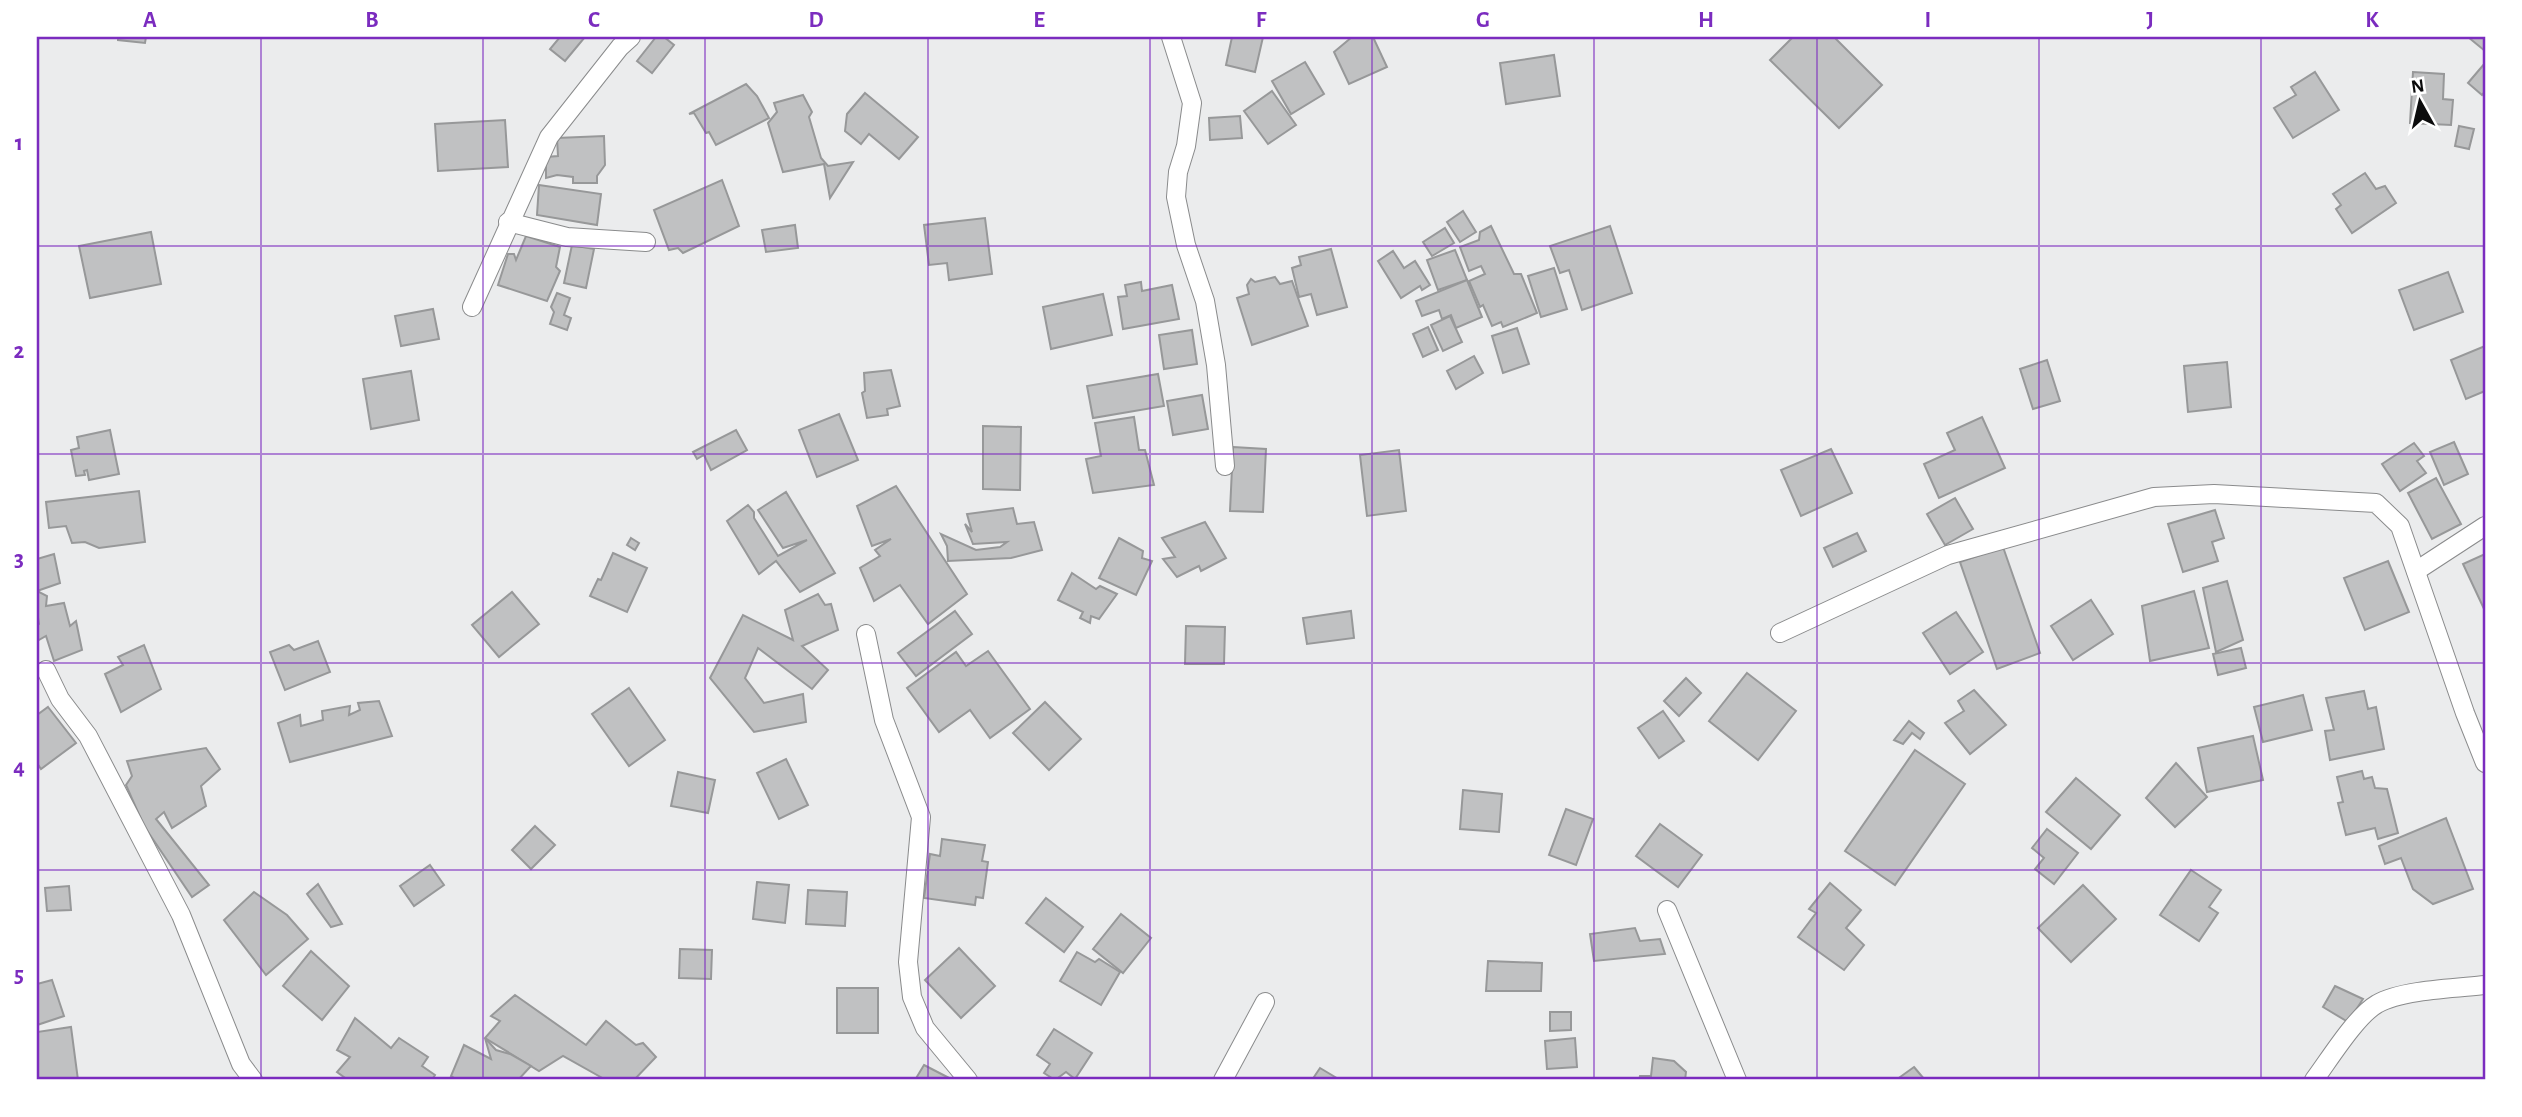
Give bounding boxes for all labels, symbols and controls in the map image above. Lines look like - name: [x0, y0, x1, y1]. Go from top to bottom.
- text: A: [143, 9, 157, 32]
- text: B: [365, 9, 379, 32]
- text: C: [588, 9, 600, 32]
- text: D: [808, 9, 824, 32]
- text: E: [1033, 9, 1045, 32]
- text: F: [1256, 9, 1267, 32]
- text: G: [1476, 9, 1490, 32]
- text: H: [1698, 9, 1714, 32]
- text: I: [1925, 9, 1931, 32]
- text: J: [2146, 9, 2154, 32]
- text: K: [2365, 9, 2379, 32]
- north arrow: [2386, 66, 2456, 136]
- text: N: [2410, 76, 2426, 97]
- text: 1: [15, 132, 23, 155]
- text: 2: [14, 340, 25, 363]
- text: 3: [14, 548, 24, 571]
- text: 4: [13, 756, 25, 779]
- text: 5: [14, 964, 24, 987]

